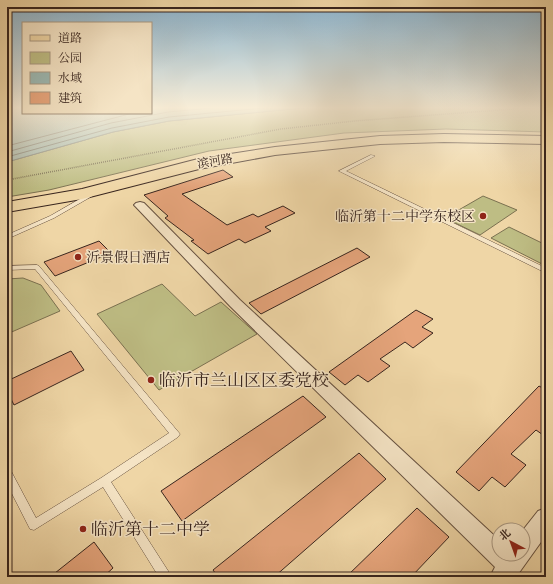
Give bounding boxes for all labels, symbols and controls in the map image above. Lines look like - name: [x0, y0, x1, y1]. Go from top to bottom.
- legend: [22, 22, 152, 114]
- text: 道路: [58, 31, 82, 46]
- text: 公园: [58, 51, 82, 66]
- text: 水域: [58, 71, 82, 86]
- text: 建筑: [58, 91, 82, 106]
- street label: 滨河路: [196, 151, 234, 172]
- place label: 临沂第十二中学东校区: [335, 208, 475, 226]
- marker: 临沂第十二中学东校区: [478, 211, 488, 221]
- place label: 沂景假日酒店: [86, 249, 170, 267]
- marker: 沂景假日酒店: [73, 252, 83, 262]
- place label: 临沂市兰山区区委党校: [159, 370, 329, 392]
- marker: 临沂市兰山区区委党校: [146, 375, 156, 385]
- place label: 临沂第十二中学: [91, 519, 210, 541]
- north arrow: [491, 522, 531, 562]
- marker: 临沂第十二中学: [78, 524, 88, 534]
- text: 北: [496, 526, 514, 544]

